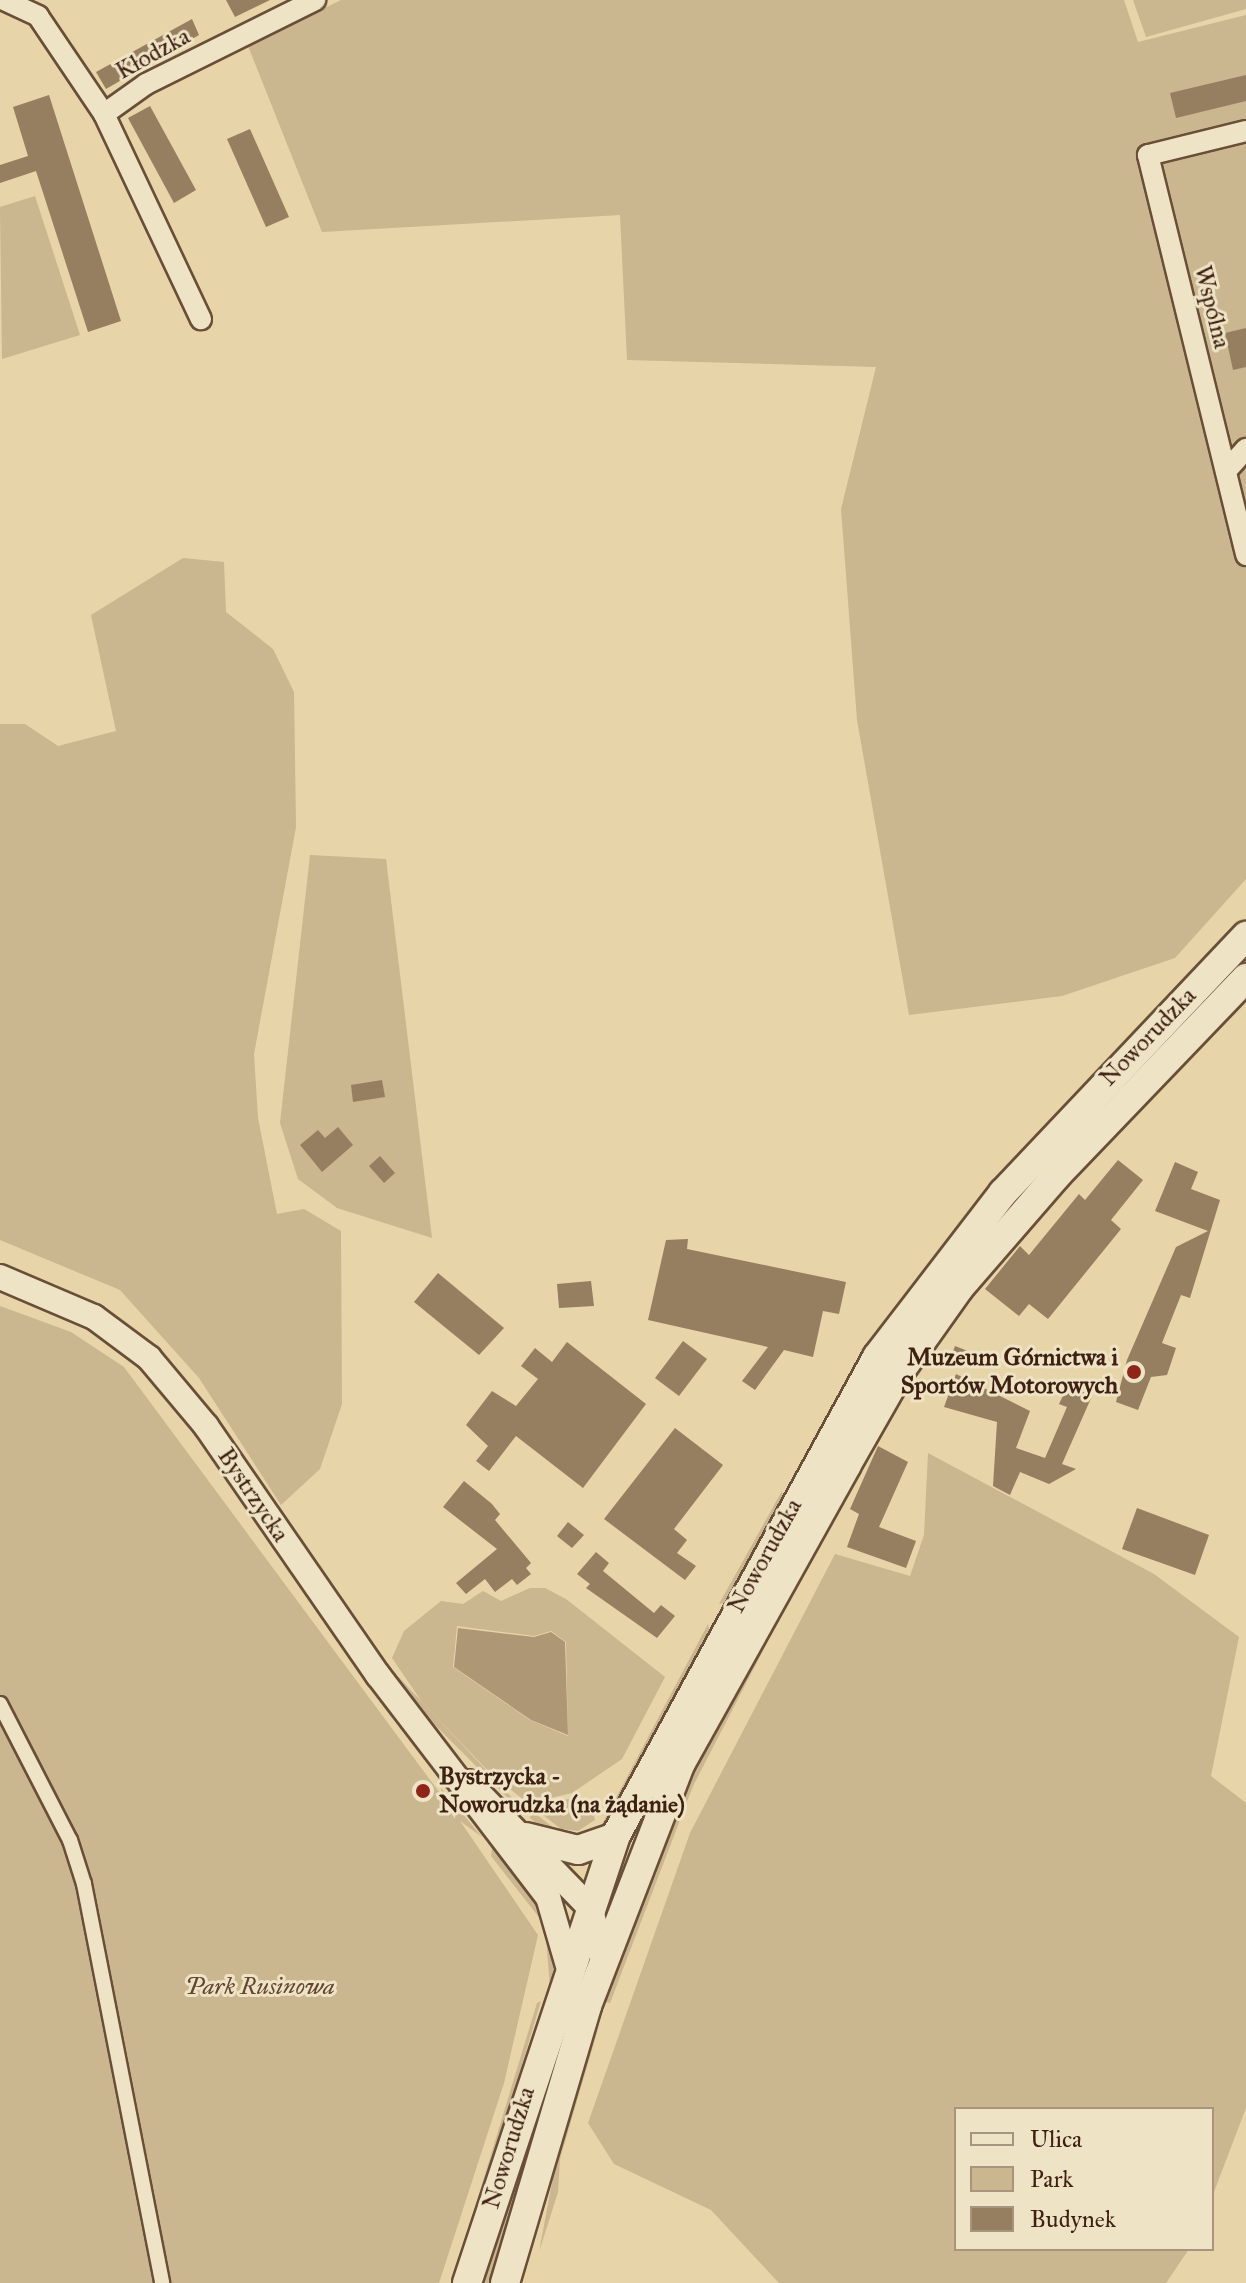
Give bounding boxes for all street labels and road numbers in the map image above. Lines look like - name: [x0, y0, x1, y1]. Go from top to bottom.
- street label: Kłodzka: [111, 22, 195, 86]
- street label: Wspólna: [1188, 263, 1236, 351]
- street label: Noworudzka: [1094, 982, 1202, 1092]
- street label: Bystrzycka: [211, 1443, 295, 1547]
- street label: Noworudzka: [722, 1494, 808, 1618]
- street label: Noworudzka: [477, 2083, 541, 2213]

